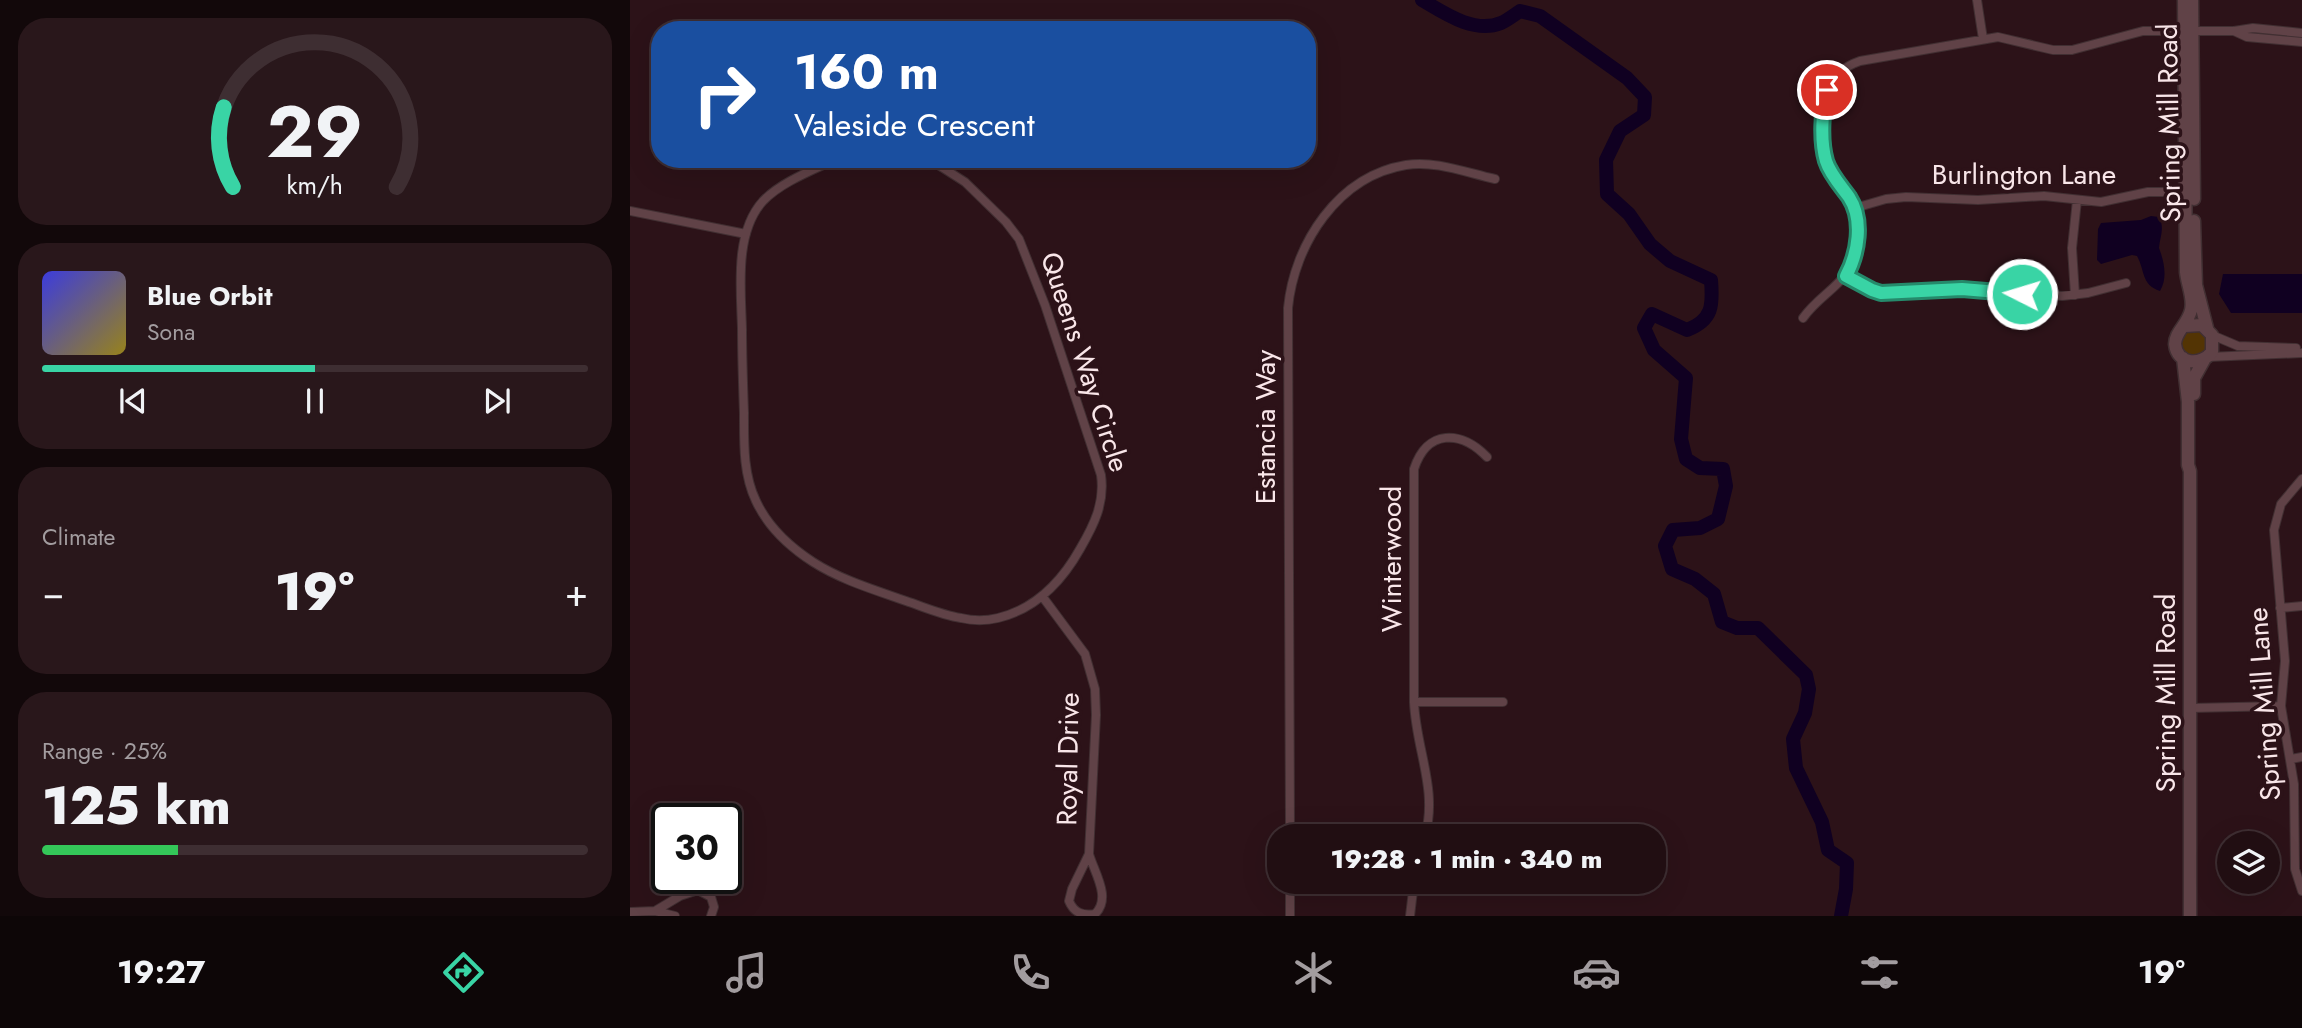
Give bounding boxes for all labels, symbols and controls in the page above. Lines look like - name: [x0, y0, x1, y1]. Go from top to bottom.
- street label: Spring Mill Road: [2147, 23, 2191, 223]
- text: 160 m: [794, 37, 939, 107]
- icon: right: [679, 49, 770, 140]
- pin: [1797, 60, 1857, 120]
- icon: arrive: [1808, 71, 1846, 109]
- text: 29: [267, 80, 363, 185]
- text: Valeside Crescent: [794, 102, 1035, 148]
- street label: Burlington Lane: [1932, 154, 2116, 195]
- text: km/h: [287, 167, 343, 203]
- street label: Queens Way Circle: [1030, 247, 1140, 477]
- position arrow: [1985, 257, 2059, 331]
- text: Blue Orbit: [147, 277, 272, 315]
- text: Sona: [147, 315, 195, 349]
- street label: Estancia Way: [1245, 349, 1286, 504]
- icon: previous: [114, 382, 152, 420]
- icon: pause: [296, 382, 334, 420]
- icon: next: [478, 382, 516, 420]
- street label: Winterwood: [1371, 486, 1412, 632]
- text: Climate: [42, 520, 115, 554]
- text: 19°: [275, 554, 354, 630]
- text: −: [42, 565, 64, 620]
- text: +: [565, 565, 588, 620]
- street label: Spring Mill Road: [2145, 594, 2186, 792]
- street label: Spring Mill Lane: [2237, 606, 2291, 802]
- street label: Royal Drive: [1046, 692, 1090, 826]
- text: Range · 25%: [42, 734, 167, 768]
- text: 125 km: [42, 768, 231, 844]
- speed limit sign: 30: [651, 803, 742, 894]
- map controls: [2217, 831, 2280, 894]
- button: layers: [2217, 831, 2280, 894]
- text: 19:28 · 1 min · 340 m: [1330, 840, 1603, 878]
- icon: directions: [439, 948, 488, 997]
- icon: music: [722, 948, 771, 997]
- icon: phone: [1006, 948, 1055, 997]
- icon: climate: [1289, 948, 1338, 997]
- icon: car: [1572, 948, 1621, 997]
- icon: filters: [1855, 948, 1904, 997]
- text: 19:27: [117, 949, 205, 995]
- text: 19°: [2138, 949, 2185, 995]

